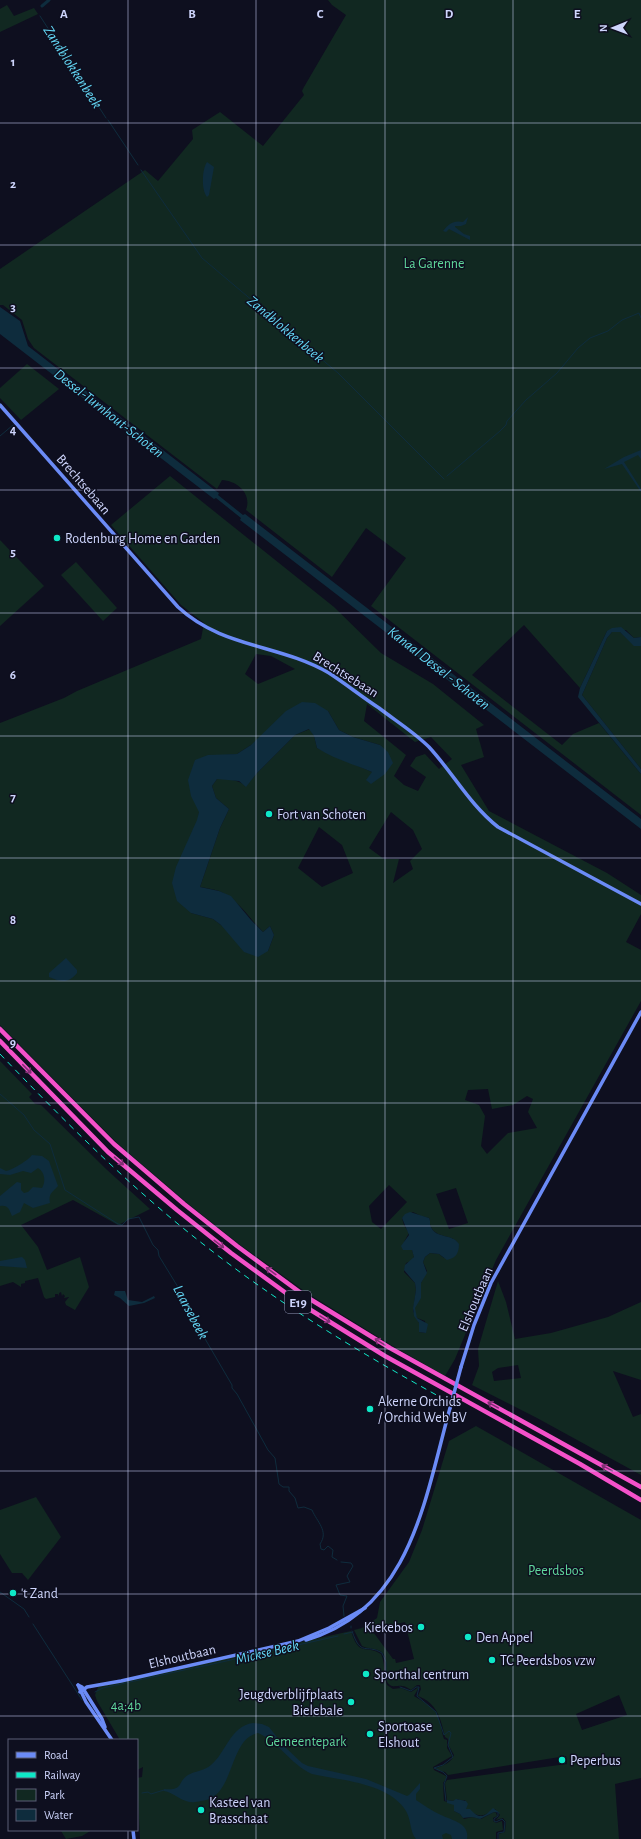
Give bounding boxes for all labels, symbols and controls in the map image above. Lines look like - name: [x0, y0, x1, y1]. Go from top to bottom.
- text: A: [60, 8, 68, 21]
- text: B: [188, 8, 196, 21]
- text: C: [317, 8, 324, 21]
- text: D: [445, 8, 454, 21]
- text: E: [574, 8, 581, 21]
- north arrow: [593, 8, 633, 48]
- water label: Zandblokkenbeek: [40, 23, 105, 111]
- text: N: [598, 24, 609, 32]
- text: 1: [11, 56, 15, 69]
- text: 2: [10, 178, 16, 191]
- park label: La Garenne: [404, 257, 464, 271]
- water label: Zandblokkenbeek: [244, 293, 327, 366]
- text: 3: [10, 301, 16, 314]
- water label: Dessel-Turnhout-Schoten: [51, 366, 166, 461]
- text: 4: [10, 424, 17, 437]
- street label: Brechtsebaan: [54, 452, 113, 517]
- place label: Rodenburg Home en Garden: [65, 532, 220, 546]
- marker: Rodenburg Home en Garden: [52, 533, 62, 543]
- text: 5: [10, 546, 16, 559]
- water label: Kanaal Dessel - Schoten: [385, 624, 492, 713]
- street label: Brechtsebaan: [310, 649, 381, 700]
- text: 6: [10, 669, 16, 682]
- text: 7: [10, 791, 16, 804]
- place label: Fort van Schoten: [277, 808, 366, 822]
- marker: Fort van Schoten: [264, 809, 274, 819]
- text: 8: [10, 914, 16, 927]
- text: 9: [10, 1037, 16, 1050]
- one-way arrow: [22, 1064, 32, 1074]
- one-way arrow: [114, 1156, 124, 1165]
- one-way arrow: [214, 1239, 225, 1248]
- street label: Elshoutbaan: [456, 1265, 496, 1334]
- one-way arrow: [266, 1267, 277, 1275]
- water label: Laarsebeek: [170, 1283, 211, 1342]
- road number: E19: [285, 1291, 311, 1313]
- one-way arrow: [319, 1315, 330, 1323]
- one-way arrow: [374, 1337, 386, 1345]
- place label: Akerne Orchids / Orchid Web BV: [378, 1395, 467, 1425]
- one-way arrow: [487, 1401, 499, 1408]
- marker: Akerne Orchids / Orchid Web BV: [365, 1404, 375, 1414]
- one-way arrow: [601, 1464, 613, 1471]
- park label: Peerdsbos: [528, 1564, 584, 1578]
- place label: 't Zand: [21, 1587, 58, 1601]
- marker: 't Zand: [8, 1588, 18, 1598]
- place label: Kiekebos: [364, 1621, 413, 1635]
- marker: Kiekebos: [416, 1622, 426, 1632]
- place label: Den Appel: [476, 1631, 533, 1645]
- marker: Den Appel: [463, 1632, 473, 1642]
- water label: Mickse Beek: [234, 1638, 301, 1667]
- street label: Elshoutbaan: [147, 1642, 217, 1671]
- place label: TC Peerdsbos vzw: [500, 1654, 596, 1668]
- marker: TC Peerdsbos vzw: [487, 1655, 497, 1665]
- place label: Sporthal centrum: [374, 1668, 469, 1682]
- marker: Sporthal centrum: [361, 1669, 371, 1679]
- place label: Jeugdverblijfplaats Bielebale: [239, 1688, 343, 1718]
- marker: Jeugdverblijfplaats Bielebale: [346, 1697, 356, 1707]
- park label: 4a;4b: [111, 1699, 141, 1713]
- place label: Sportoase Elshout: [378, 1720, 432, 1750]
- marker: Sportoase Elshout: [365, 1729, 375, 1739]
- park label: Gemeentepark: [265, 1735, 347, 1749]
- legend: [8, 1739, 138, 1831]
- text: Road: [44, 1749, 68, 1761]
- place label: Peperbus: [570, 1754, 621, 1768]
- marker: Peperbus: [557, 1755, 567, 1765]
- text: Railway: [44, 1769, 80, 1782]
- text: Park: [44, 1789, 65, 1801]
- place label: Kasteel van Brasschaat: [209, 1796, 270, 1826]
- marker: Kasteel van Brasschaat: [196, 1805, 206, 1815]
- text: Water: [44, 1809, 73, 1821]

